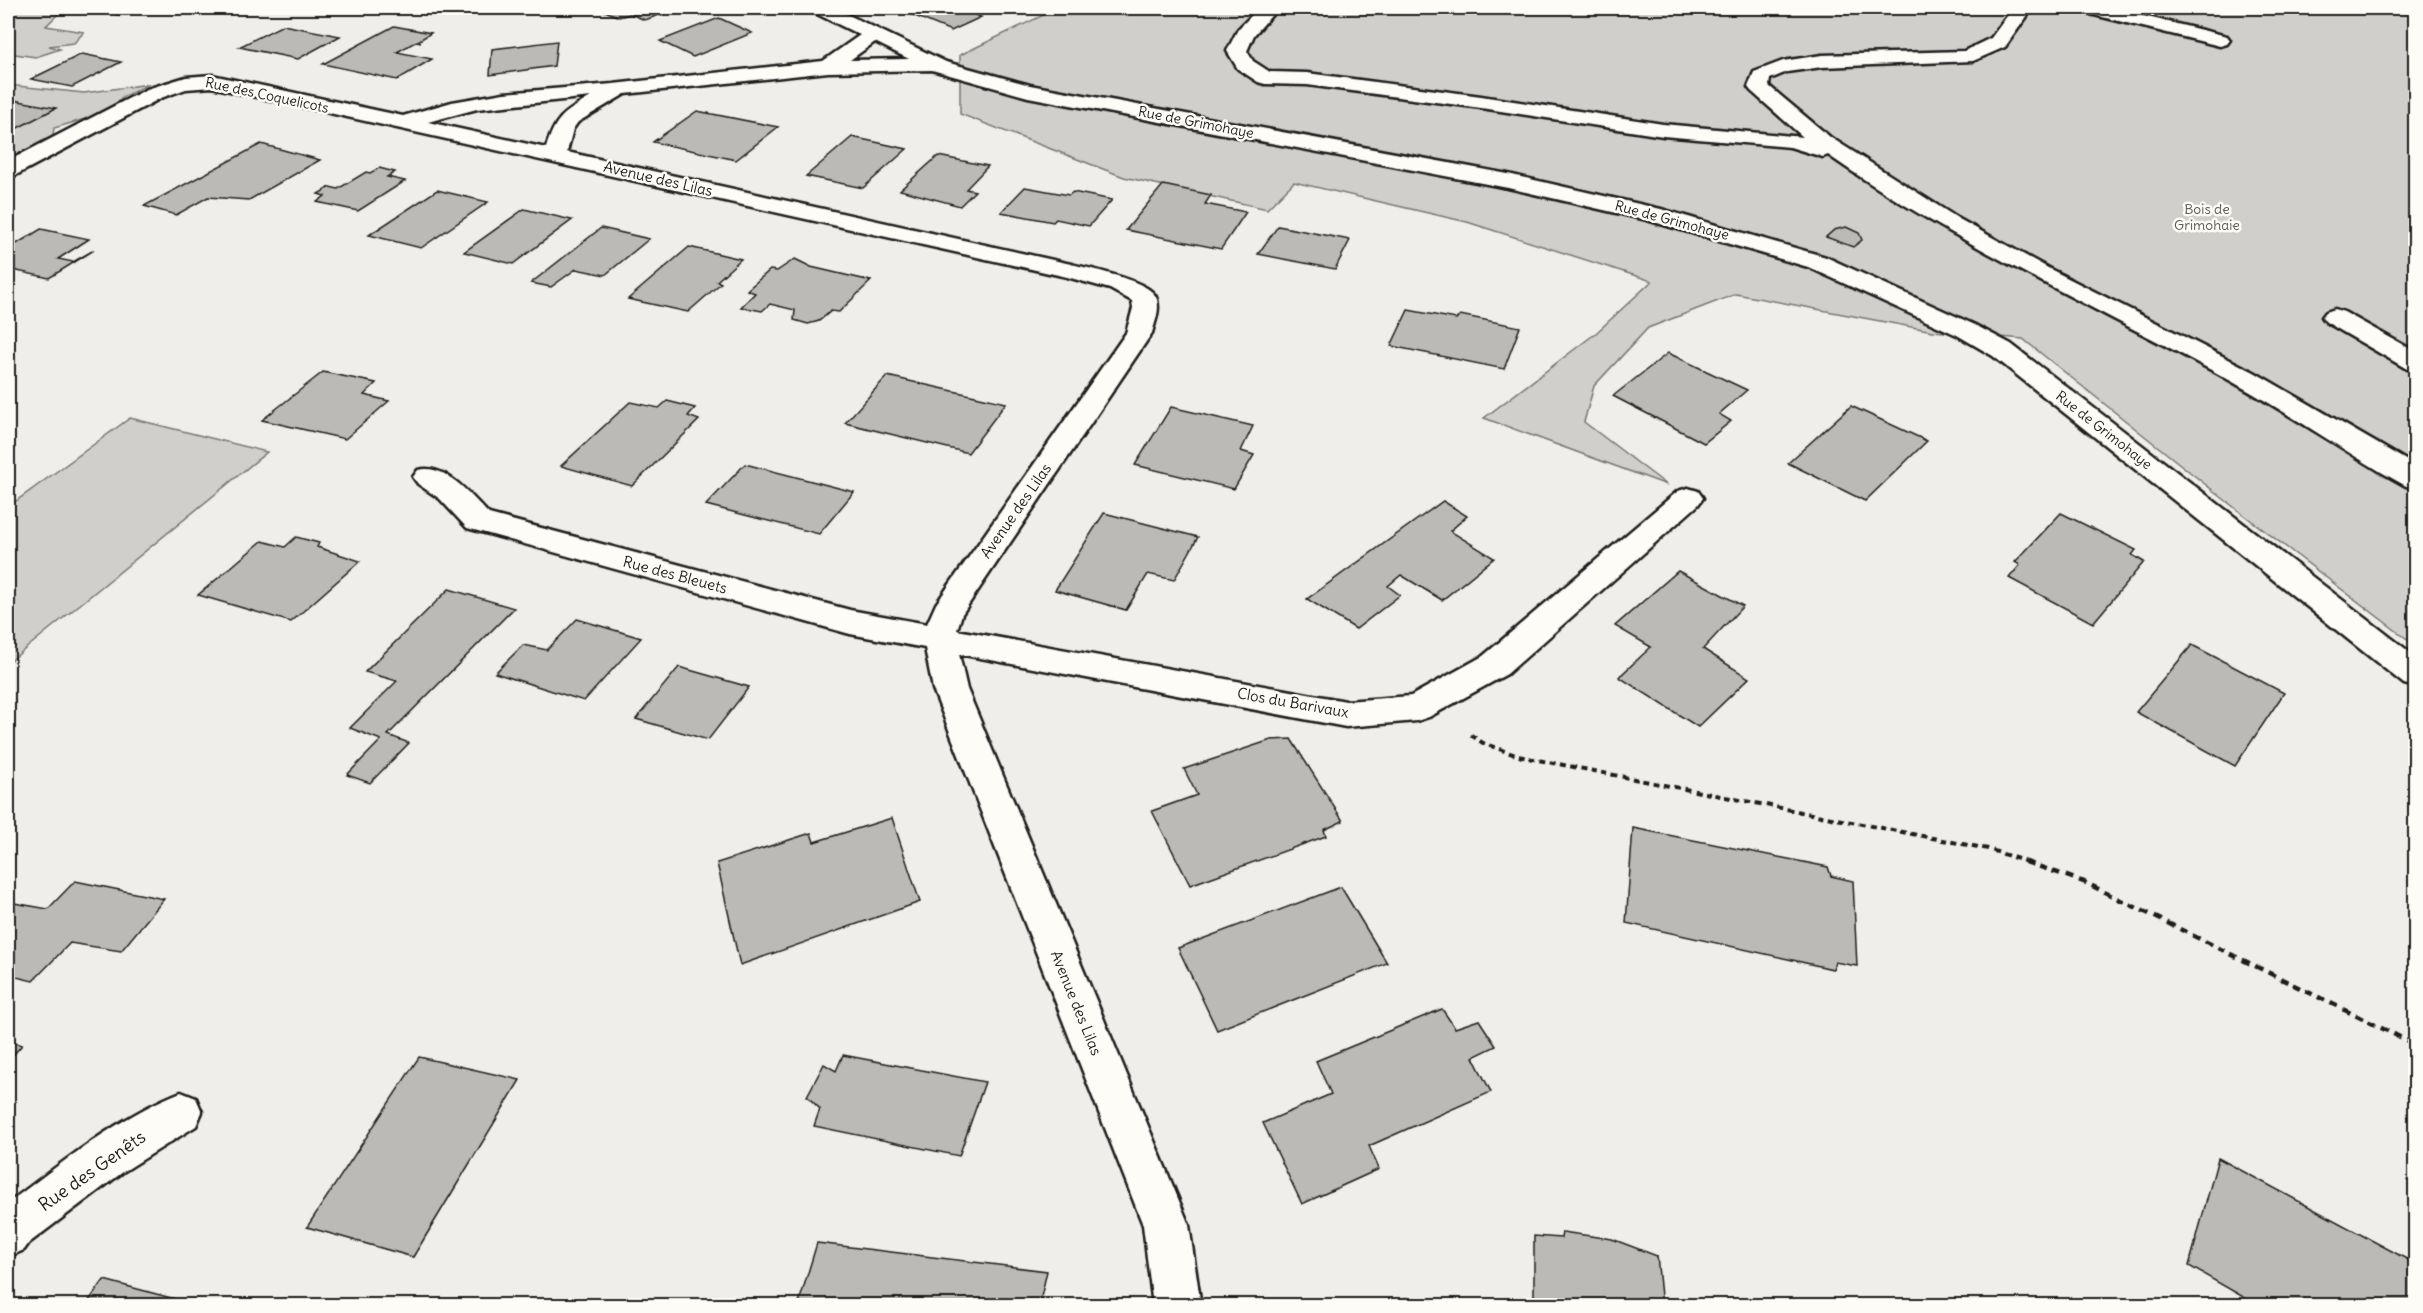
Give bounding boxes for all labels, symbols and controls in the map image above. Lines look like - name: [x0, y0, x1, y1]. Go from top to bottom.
- street label: Rue des Coquelicots: [204, 73, 330, 117]
- street label: Rue de Grimohaye: [1137, 102, 1255, 142]
- street label: Avenue des Lilas: [602, 157, 715, 200]
- street label: Rue de Grimohaye: [1613, 196, 1731, 244]
- park label: Bois de Grimohaie: [2174, 200, 2240, 234]
- street label: Rue de Grimohaye: [2052, 387, 2156, 473]
- street label: Avenue des Lilas: [976, 460, 1055, 562]
- street label: Rue des Bleuets: [621, 552, 729, 598]
- street label: Clos du Barivaux: [1236, 683, 1351, 722]
- street label: Avenue des Lilas: [1047, 948, 1106, 1058]
- street label: Rue des Genêts: [34, 1125, 150, 1216]

